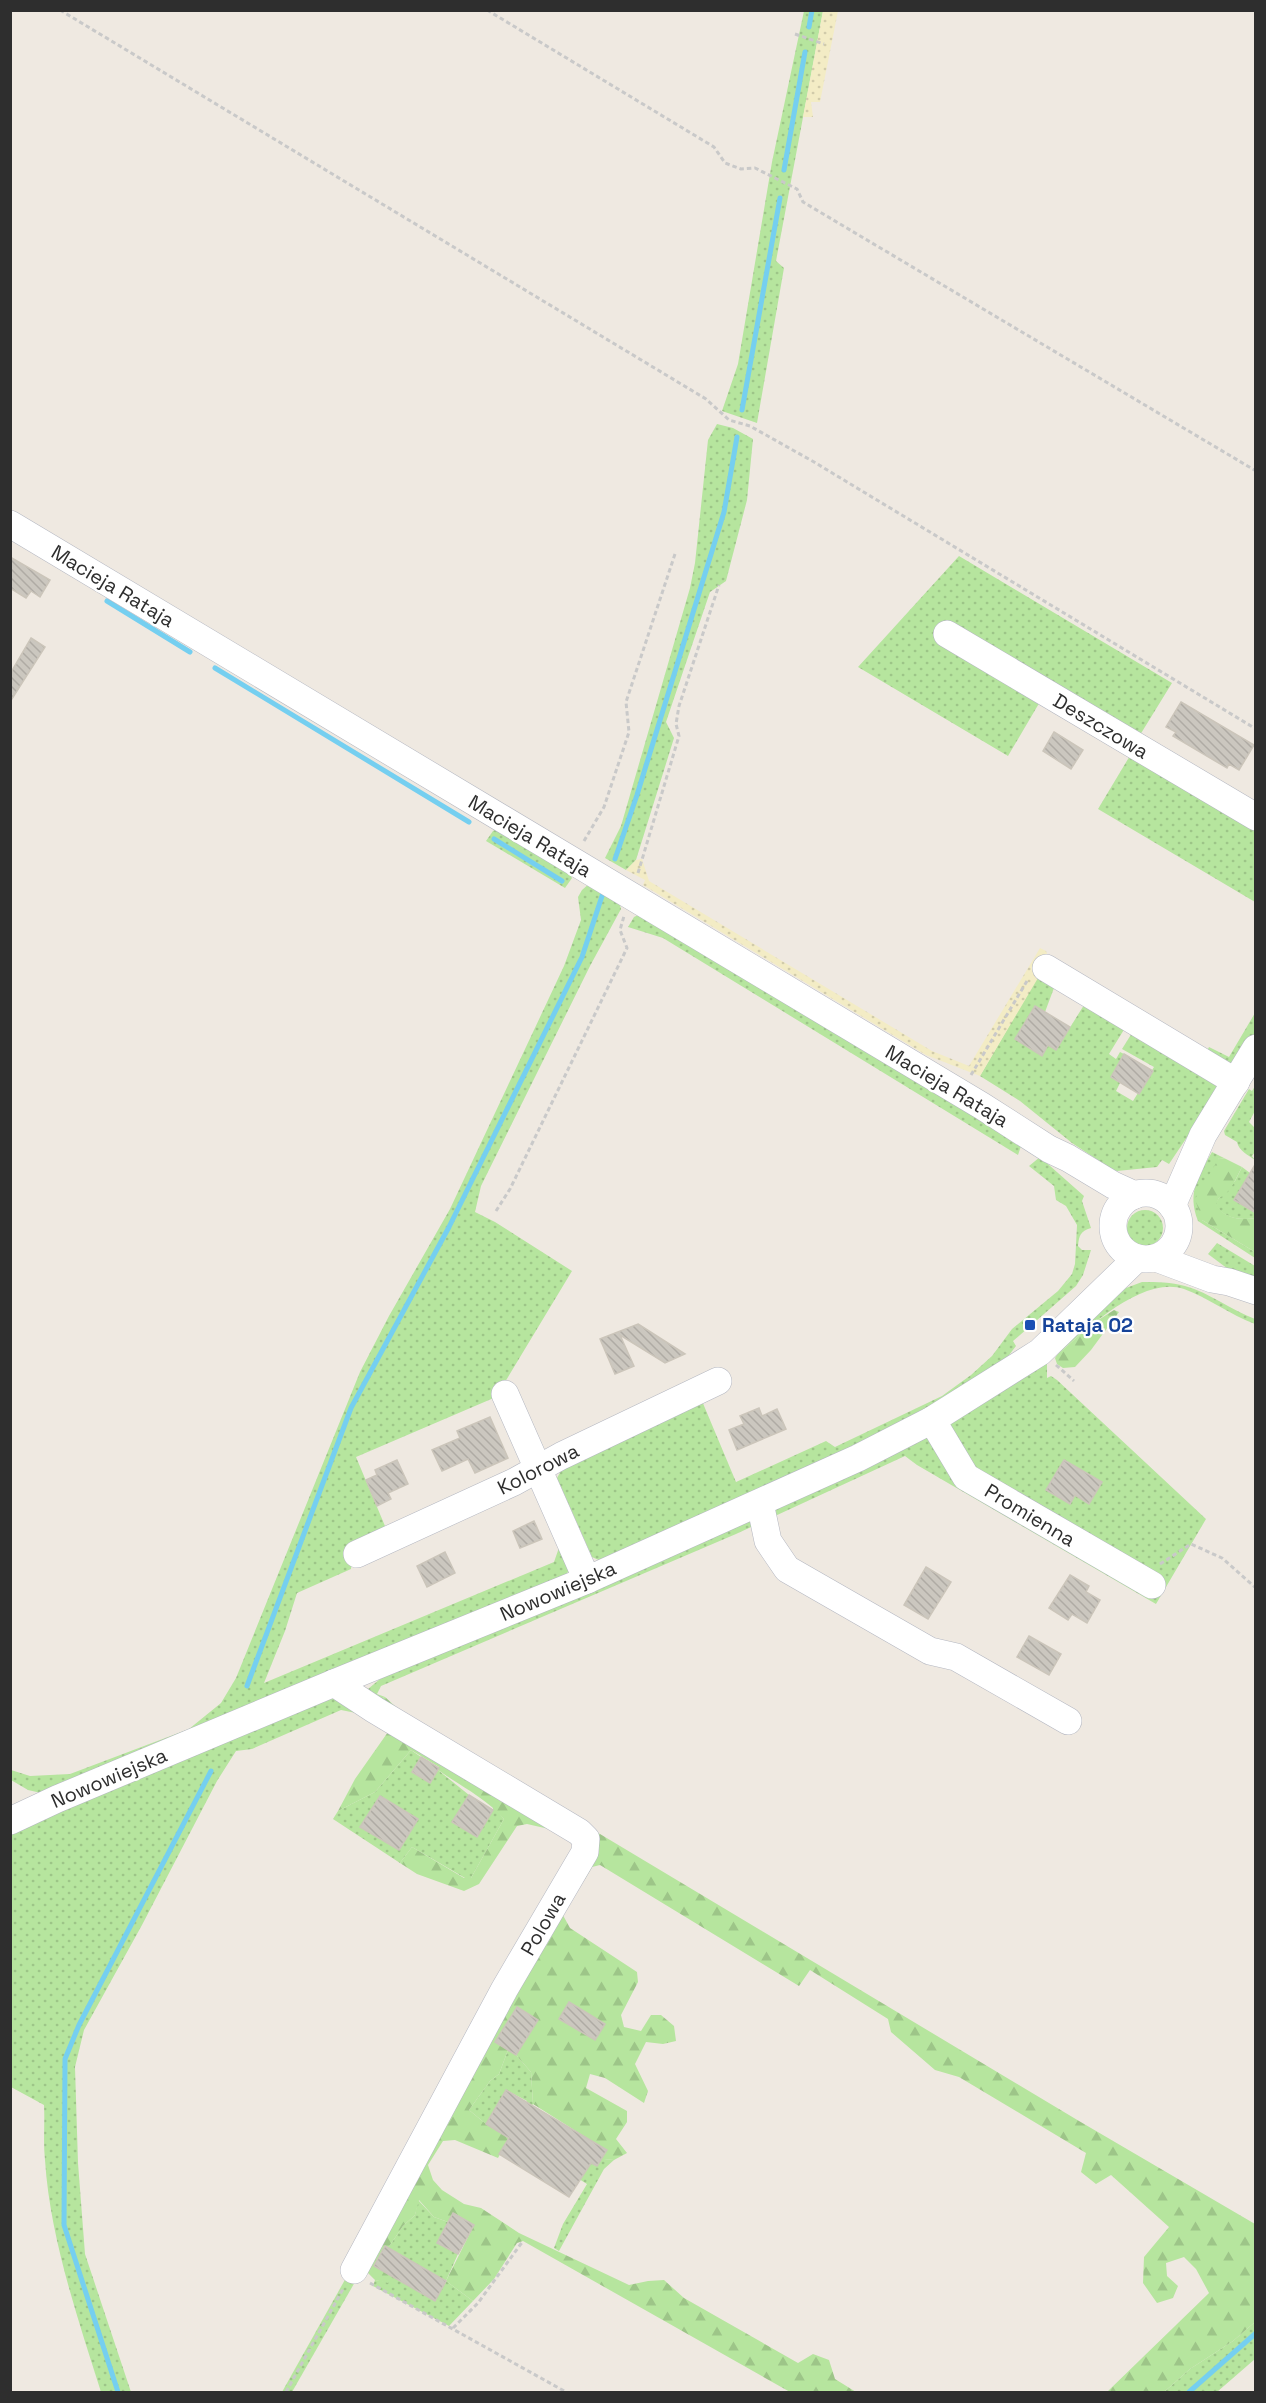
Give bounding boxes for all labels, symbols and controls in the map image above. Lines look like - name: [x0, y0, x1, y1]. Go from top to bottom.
- street label: Macieja Rataja: [47, 539, 179, 633]
- street label: Deszczowa: [1049, 687, 1153, 765]
- street label: Macieja Rataja: [464, 789, 596, 883]
- street label: Macieja Rataja: [881, 1039, 1013, 1133]
- place label: Rataja 02: [1042, 1312, 1133, 1338]
- marker: Rataja 02: [1023, 1318, 1037, 1332]
- street label: Kolorowa: [493, 1437, 583, 1501]
- street label: Promienna: [980, 1478, 1080, 1552]
- street label: Nowowiejska: [496, 1555, 620, 1627]
- street label: Nowowiejska: [47, 1742, 171, 1814]
- street label: Polowa: [515, 1888, 571, 1960]

